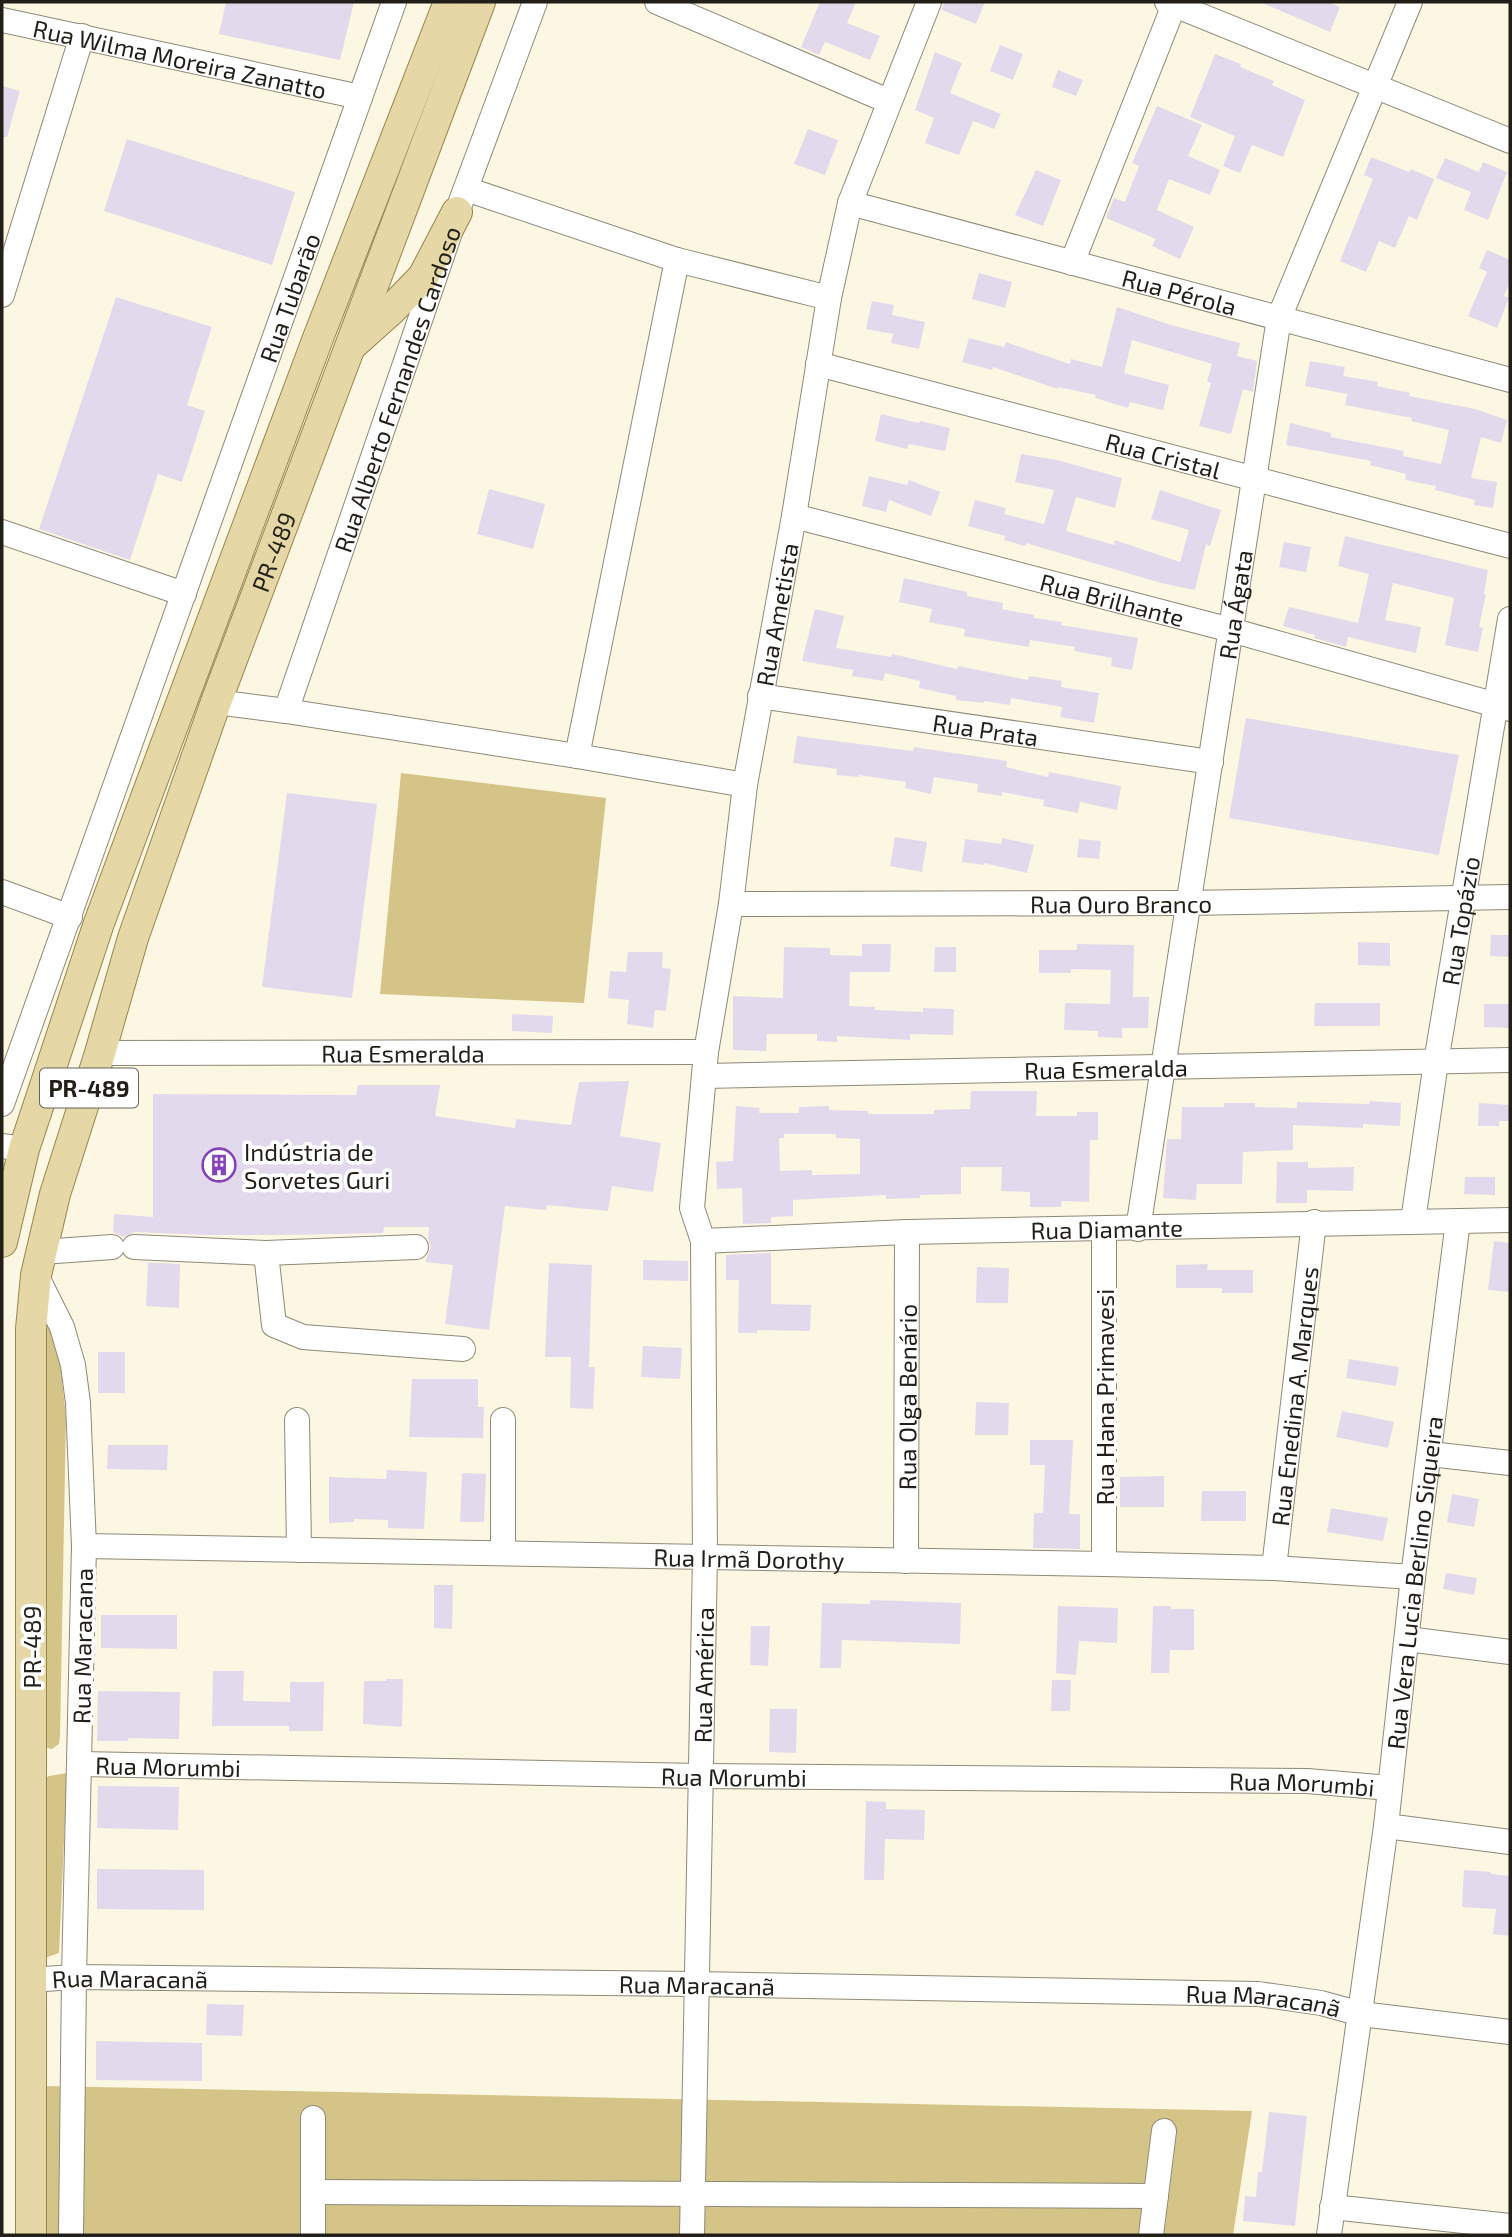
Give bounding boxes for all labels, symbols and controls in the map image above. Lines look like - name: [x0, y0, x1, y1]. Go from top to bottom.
- street label: Rua Wilma Moreira Zanatto: [31, 13, 329, 104]
- street label: Rua Alberto Fernandes Cardoso: [327, 222, 466, 556]
- street label: Rua Tubarão: [253, 229, 325, 366]
- street label: Rua Pérola: [1119, 262, 1240, 321]
- street label: Rua Cristal: [1102, 426, 1224, 484]
- street label: PR-489: [245, 508, 301, 595]
- street label: Rua Ametista: [749, 540, 803, 688]
- street label: Rua Ágata: [1212, 548, 1257, 661]
- street label: Rua Brilhante: [1037, 566, 1188, 632]
- street label: Rua Prata: [931, 707, 1040, 751]
- street label: Rua Topázio: [1435, 854, 1485, 987]
- street label: Rua Ouro Branco: [1030, 888, 1212, 918]
- street label: Rua Esmeralda: [321, 1038, 485, 1067]
- street label: Rua Esmeralda: [1024, 1052, 1188, 1084]
- road number: PR-489: [40, 1068, 138, 1107]
- place label: Indústria de Sorvetes Guri: [244, 1137, 390, 1194]
- building icon: Indústria de Sorvetes Guri: [200, 1146, 238, 1184]
- street label: Rua Diamante: [1030, 1212, 1183, 1244]
- street label: Rua Enedina A. Marques: [1264, 1265, 1323, 1527]
- street label: Rua Hana Primavesi: [1090, 1289, 1119, 1505]
- street label: Rua Olga Benário: [892, 1304, 921, 1490]
- street label: Rua Vera Lucia Berlino Siqueira: [1380, 1414, 1448, 1751]
- street label: Rua Irmã Dorothy: [653, 1542, 845, 1574]
- street label: Rua Maracana: [66, 1568, 98, 1724]
- street label: PR-489: [17, 1606, 46, 1688]
- street label: Rua América: [687, 1607, 719, 1743]
- street label: Rua Morumbi: [95, 1750, 241, 1782]
- street label: Rua Morumbi: [661, 1761, 807, 1791]
- street label: Rua Morumbi: [1229, 1766, 1376, 1801]
- street label: Rua Maracanã: [51, 1962, 208, 1993]
- street label: Rua Maracanã: [619, 1969, 775, 2000]
- street label: Rua Maracanã: [1185, 1978, 1344, 2022]

